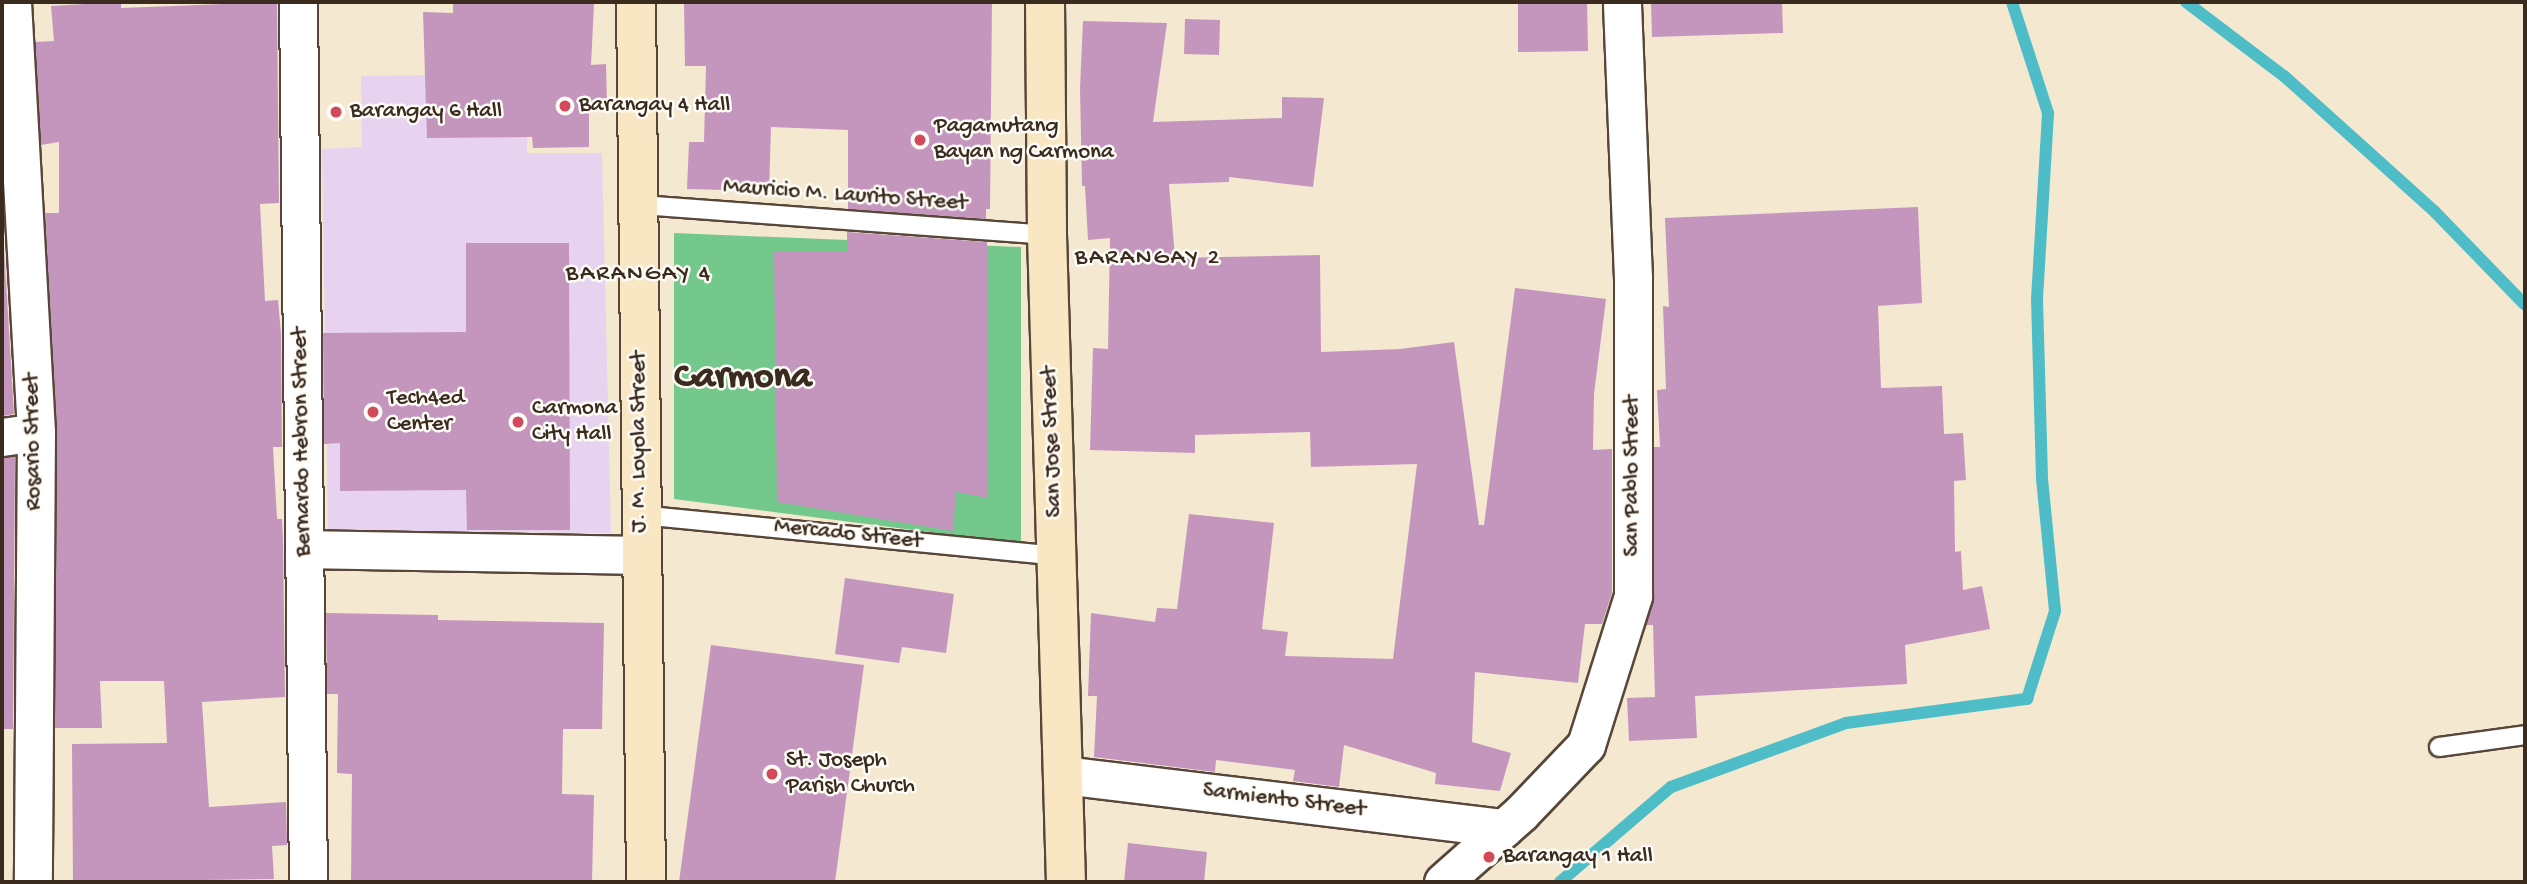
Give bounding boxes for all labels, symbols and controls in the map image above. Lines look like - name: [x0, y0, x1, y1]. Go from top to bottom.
- place label: Barangay 4 Hall: [579, 92, 730, 120]
- place label: Barangay 6 Hall: [350, 98, 502, 126]
- marker: Barangay 4 Hall: [557, 98, 573, 114]
- marker: Barangay 6 Hall: [328, 104, 344, 120]
- place label: Pagamutang Bayan ng Carmona: [934, 113, 1114, 167]
- marker: Pagamutang Bayan ng Carmona: [912, 132, 928, 148]
- street label: Mauricio M. Laurito Street: [722, 174, 968, 218]
- district label: BARANGAY 2: [1076, 245, 1220, 273]
- district label: BARANGAY 4: [567, 261, 711, 289]
- street label: Bernardo Hebron Street: [287, 327, 319, 557]
- street label: J. M. Loyola Street: [626, 351, 654, 533]
- district label: Carmona: [674, 356, 812, 400]
- street label: San Jose Street: [1037, 366, 1069, 518]
- street label: Rosario Street: [19, 373, 49, 511]
- place label: Tech4ed Center: [387, 385, 464, 439]
- place label: Carmona City Hall: [532, 395, 617, 449]
- street label: San Pablo Street: [1619, 395, 1647, 557]
- marker: Tech4ed Center: [365, 404, 381, 420]
- marker: Carmona City Hall: [510, 414, 526, 430]
- street label: Mercado Street: [773, 514, 923, 556]
- place label: St. Joseph Parish Church: [786, 747, 915, 801]
- marker: St. Joseph Parish Church: [764, 766, 780, 782]
- street label: Sarmiento Street: [1201, 777, 1367, 825]
- place label: Barangay 1 Hall: [1503, 843, 1653, 871]
- marker: Barangay 1 Hall: [1481, 849, 1497, 865]

